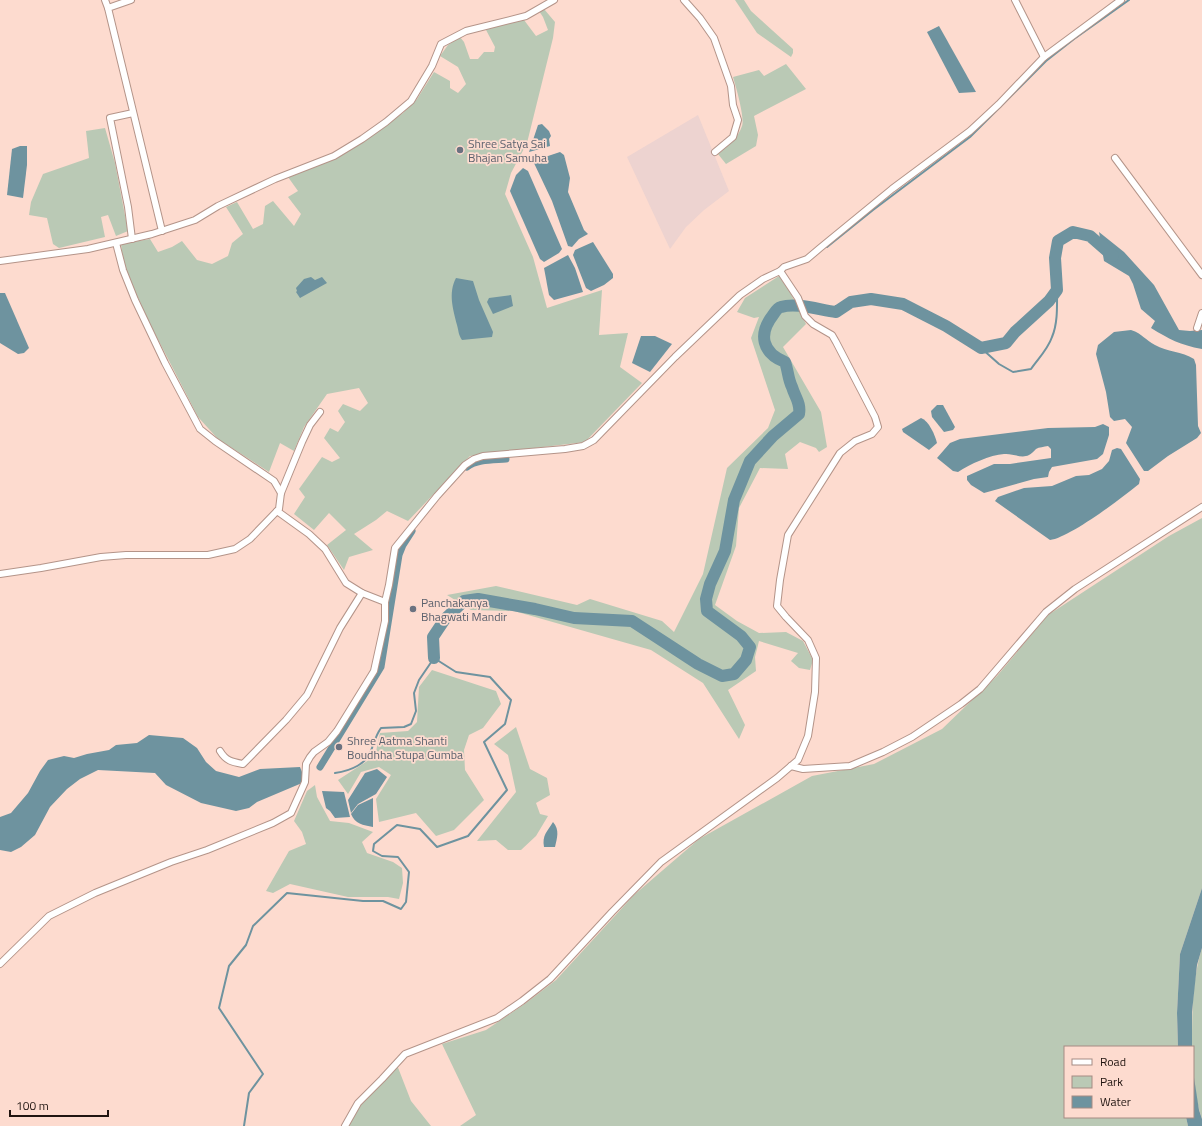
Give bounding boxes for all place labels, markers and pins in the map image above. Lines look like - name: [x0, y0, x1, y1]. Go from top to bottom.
- place label: Shree Satya Sai Bhajan Samuha: [468, 134, 547, 167]
- marker: Shree Satya Sai Bhajan Samuha: [455, 145, 465, 155]
- place label: Panchakanya Bhagwati Mandir: [421, 593, 507, 626]
- marker: Panchakanya Bhagwati Mandir: [408, 604, 418, 614]
- place label: Shree Aatma Shanti Boudhha Stupa Gumba: [347, 731, 463, 764]
- marker: Shree Aatma Shanti Boudhha Stupa Gumba: [334, 742, 344, 752]

